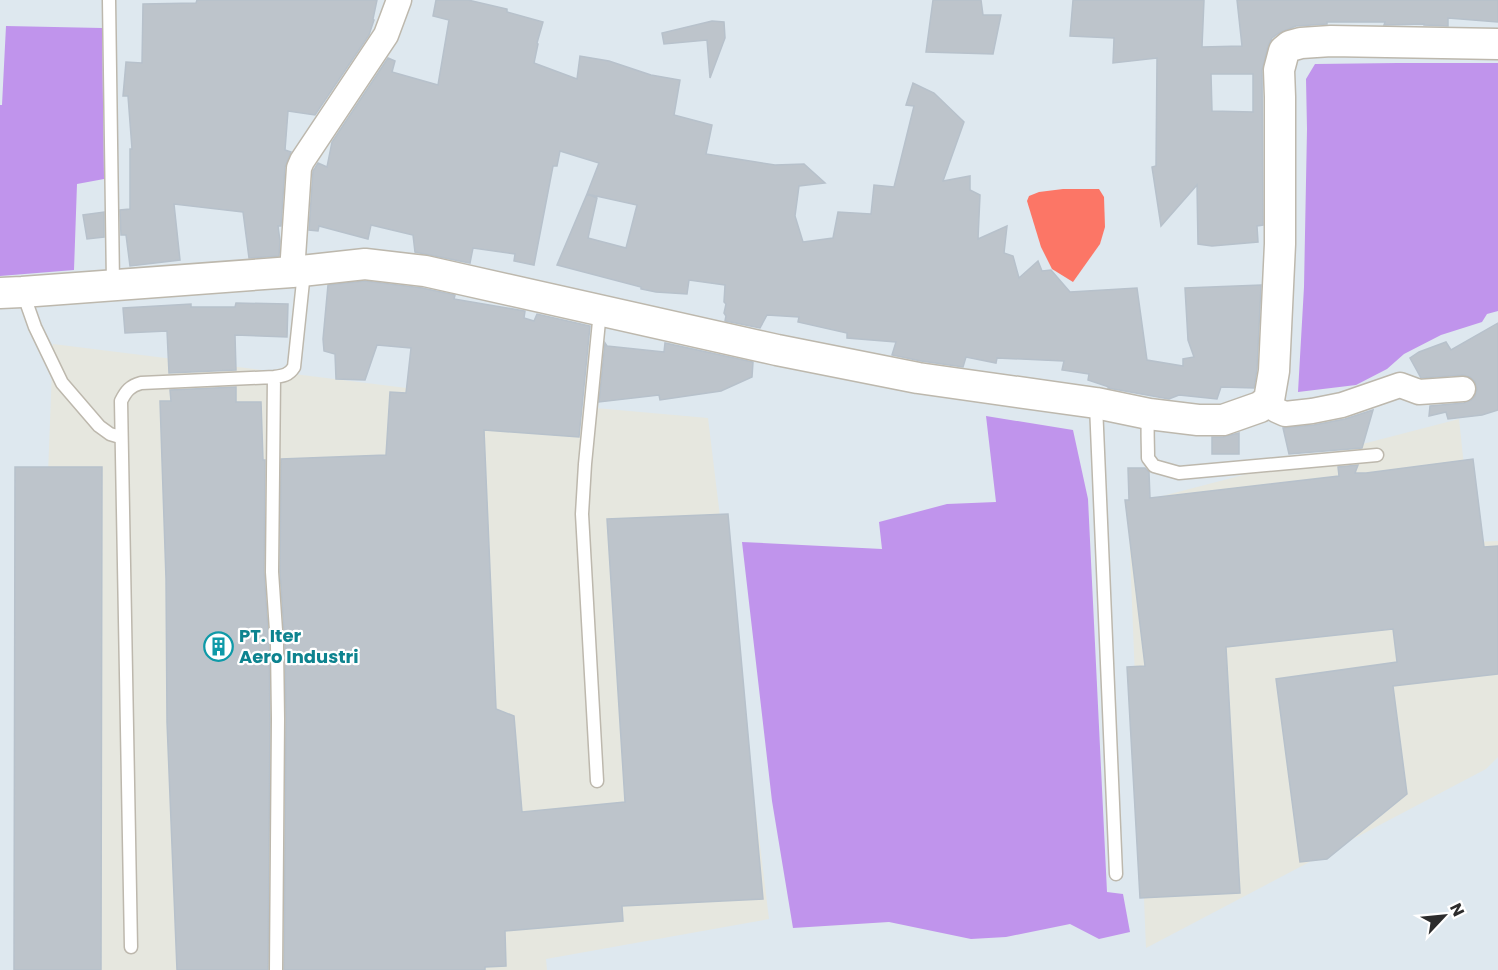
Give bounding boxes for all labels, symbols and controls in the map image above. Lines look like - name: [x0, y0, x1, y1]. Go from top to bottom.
- place label: PT. Iter Aero Industri: [239, 623, 359, 669]
- building icon: PT. Iter Aero Industri: [202, 630, 234, 662]
- north arrow: [1414, 886, 1474, 946]
- text: N: [1444, 899, 1470, 920]

